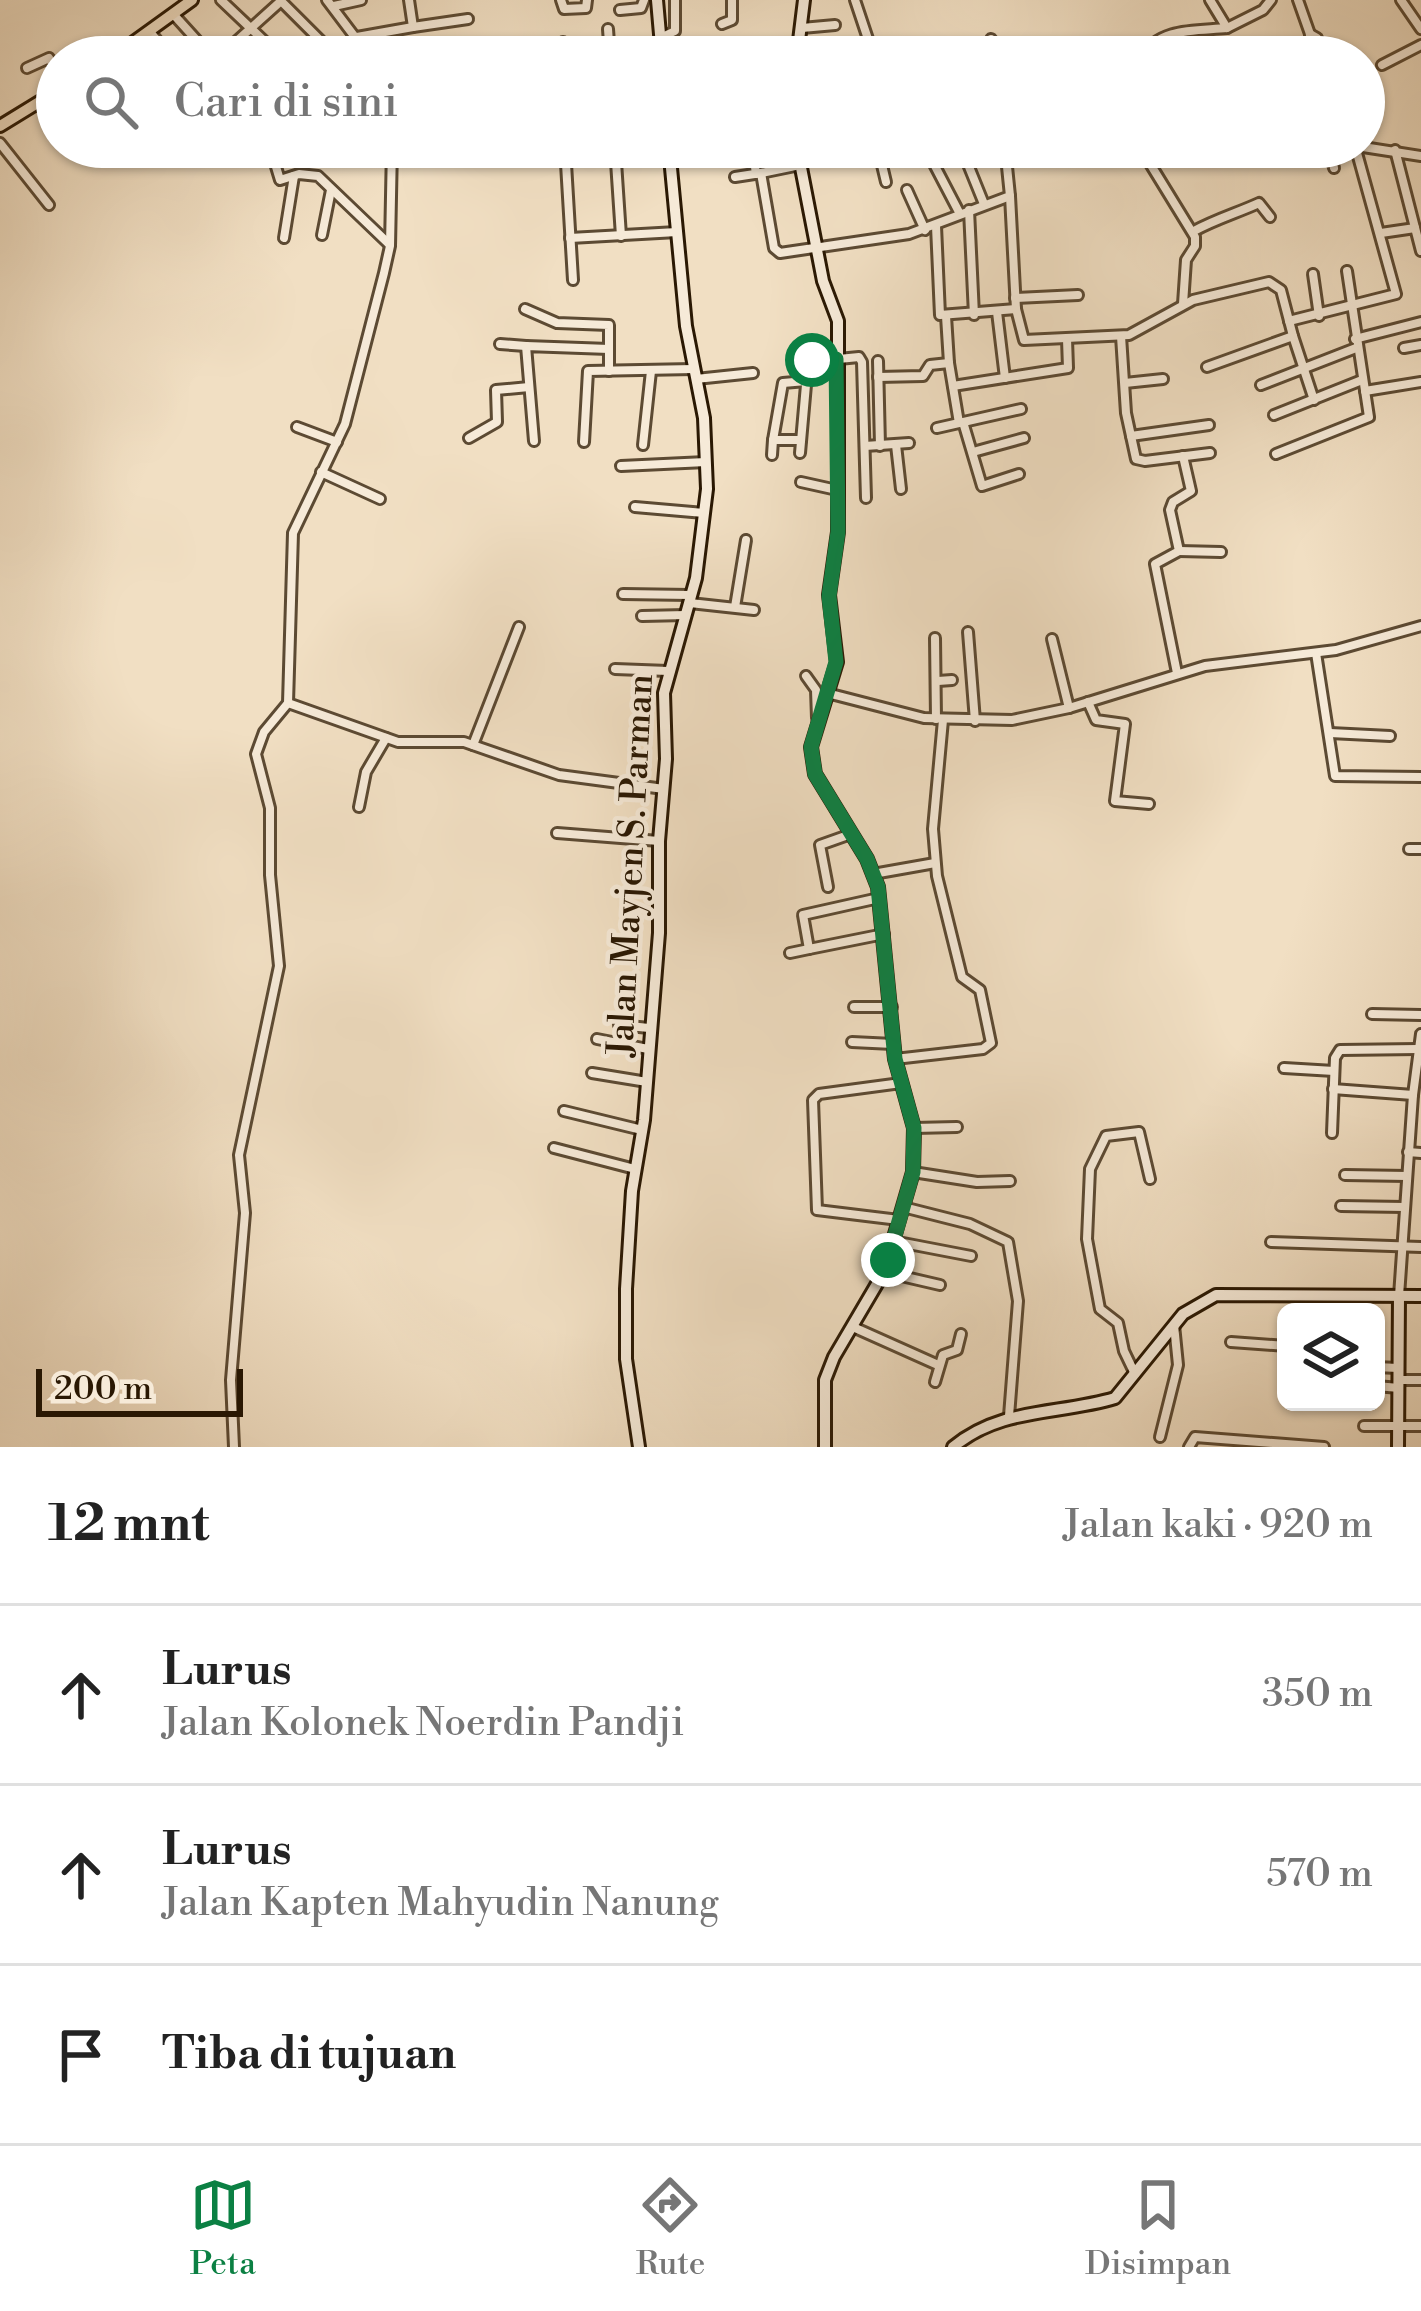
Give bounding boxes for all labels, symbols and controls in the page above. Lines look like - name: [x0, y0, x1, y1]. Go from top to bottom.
- search box: [36, 36, 1385, 168]
- icon: search: [78, 69, 144, 135]
- text: Cari di sini: [174, 74, 398, 131]
- route start: [785, 333, 839, 387]
- street label: Jalan Mayjen S. Parman: [599, 673, 664, 1060]
- route end: [861, 1233, 915, 1287]
- map controls: [1277, 1303, 1385, 1411]
- button: layers: [1277, 1303, 1385, 1411]
- scale bar: [36, 1363, 243, 1416]
- text: 200 m: [54, 1369, 152, 1410]
- text: 12 mnt: [48, 1493, 209, 1557]
- text: Jalan kaki · 920 m: [1063, 1501, 1373, 1550]
- text: Lurus: [162, 1642, 292, 1699]
- icon: ahead: [48, 1662, 114, 1728]
- text: 350 m: [1262, 1670, 1373, 1719]
- text: Jalan Kolonek Noerdin Pandji: [162, 1699, 684, 1748]
- text: Lurus: [162, 1822, 292, 1879]
- icon: ahead: [48, 1842, 114, 1908]
- text: 570 m: [1266, 1850, 1373, 1899]
- text: Jalan Kapten Mahyudin Nanung: [162, 1879, 719, 1928]
- icon: arrive: [48, 2022, 114, 2088]
- text: Tiba di tujuan: [162, 2026, 456, 2083]
- tab: Peta: [190, 2172, 256, 2285]
- tab: Rute: [636, 2172, 705, 2285]
- tab: Disimpan: [1085, 2172, 1231, 2285]

